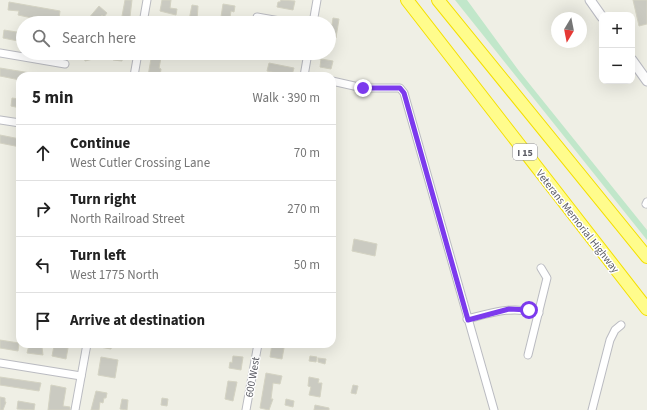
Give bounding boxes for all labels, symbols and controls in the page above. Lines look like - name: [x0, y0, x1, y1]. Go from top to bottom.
- north arrow: [551, 12, 587, 48]
- map controls: [599, 12, 635, 84]
- button: +: [599, 12, 635, 48]
- search box: [16, 16, 336, 60]
- icon: search: [30, 27, 52, 49]
- text: Search here: [62, 28, 136, 49]
- button: −: [599, 48, 635, 84]
- route end: [354, 79, 372, 97]
- text: 5 min: [32, 86, 73, 110]
- text: Walk · 390 m: [252, 89, 320, 107]
- text: Continue: [70, 133, 130, 154]
- icon: ahead: [32, 142, 54, 164]
- text: 70 m: [294, 144, 320, 162]
- road number: I 15: [513, 144, 537, 160]
- text: West Cutler Crossing Lane: [70, 154, 210, 172]
- street label: Veterans Memorial Highway: [533, 167, 623, 276]
- text: Turn right: [70, 189, 136, 210]
- icon: right: [32, 198, 54, 220]
- text: 270 m: [287, 200, 320, 218]
- text: North Railroad Street: [70, 210, 185, 228]
- text: Turn left: [70, 245, 126, 266]
- icon: left: [32, 254, 54, 276]
- text: 50 m: [294, 256, 320, 274]
- text: West 1775 North: [70, 266, 159, 284]
- route start: [520, 301, 538, 319]
- icon: arrive: [32, 310, 54, 332]
- text: Arrive at destination: [70, 310, 205, 331]
- street label: 600 West: [242, 355, 263, 398]

